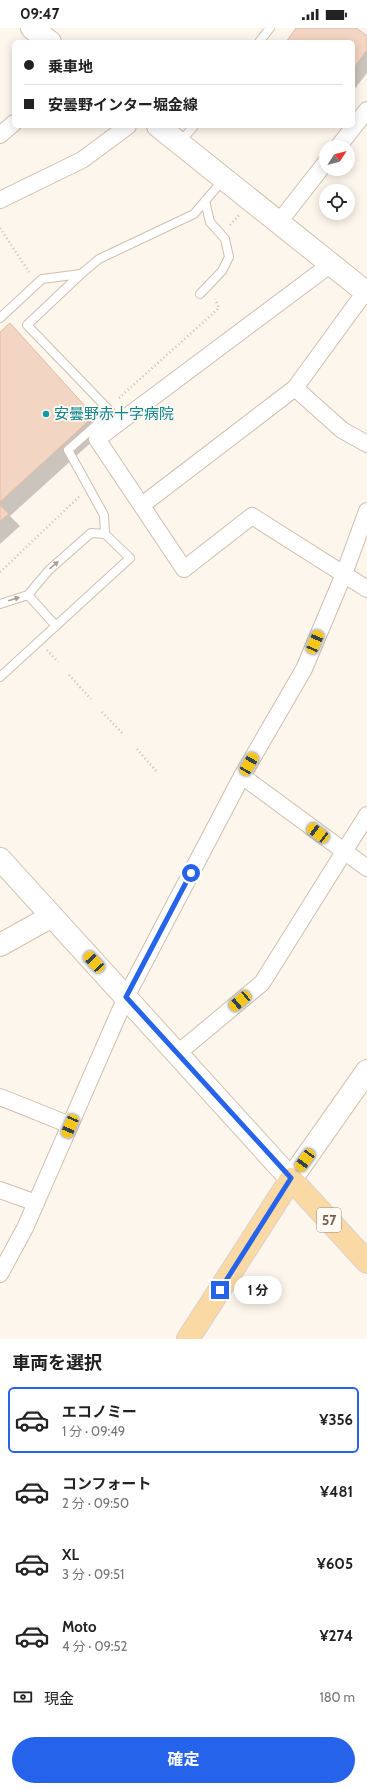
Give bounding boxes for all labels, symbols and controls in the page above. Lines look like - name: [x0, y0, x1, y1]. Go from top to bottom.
- text: 09:47: [20, 5, 59, 23]
- text: 乗車地: [48, 58, 93, 76]
- text: 安曇野インター堀金線: [48, 96, 198, 114]
- north arrow: [319, 140, 355, 176]
- map controls: [319, 140, 355, 220]
- button: locate: [319, 184, 355, 220]
- place label: 安曇野赤十字病院: [54, 405, 174, 423]
- marker: 安曇野赤十字病院: [41, 409, 51, 419]
- one-way arrow: [49, 561, 59, 570]
- one-way arrow: [8, 596, 20, 602]
- car: [305, 629, 325, 655]
- car: [238, 751, 260, 777]
- car: [305, 821, 331, 845]
- route start: [182, 864, 200, 882]
- car: [81, 949, 107, 975]
- car: [227, 989, 253, 1013]
- car: [60, 1113, 80, 1139]
- car: [293, 1147, 317, 1173]
- road number: 57: [317, 1208, 341, 1232]
- callout: 1 分: [234, 1276, 282, 1304]
- route end: [211, 1281, 229, 1299]
- text: 1 分: [248, 1282, 268, 1298]
- text: 車両を選択: [12, 1352, 102, 1374]
- icon: car: [14, 1402, 50, 1438]
- text: エコノミー: [62, 1403, 137, 1421]
- text: ¥356: [319, 1411, 353, 1429]
- text: 1 分 · 09:49: [62, 1423, 125, 1439]
- icon: car: [14, 1474, 50, 1510]
- text: コンフォート: [62, 1475, 152, 1493]
- text: ¥481: [320, 1483, 353, 1501]
- text: 2 分 · 09:50: [62, 1495, 129, 1511]
- icon: car: [14, 1546, 50, 1582]
- text: XL: [62, 1546, 79, 1564]
- text: ¥605: [317, 1555, 353, 1573]
- text: 3 分 · 09:51: [62, 1566, 124, 1582]
- icon: car: [14, 1618, 50, 1654]
- text: Moto: [62, 1618, 96, 1636]
- text: ¥274: [320, 1627, 353, 1645]
- text: 4 分 · 09:52: [62, 1638, 127, 1654]
- icon: cash: [12, 1686, 34, 1708]
- text: 180 m: [319, 1689, 355, 1705]
- text: 現金: [44, 1690, 74, 1708]
- button: 確定: [12, 1737, 355, 1783]

